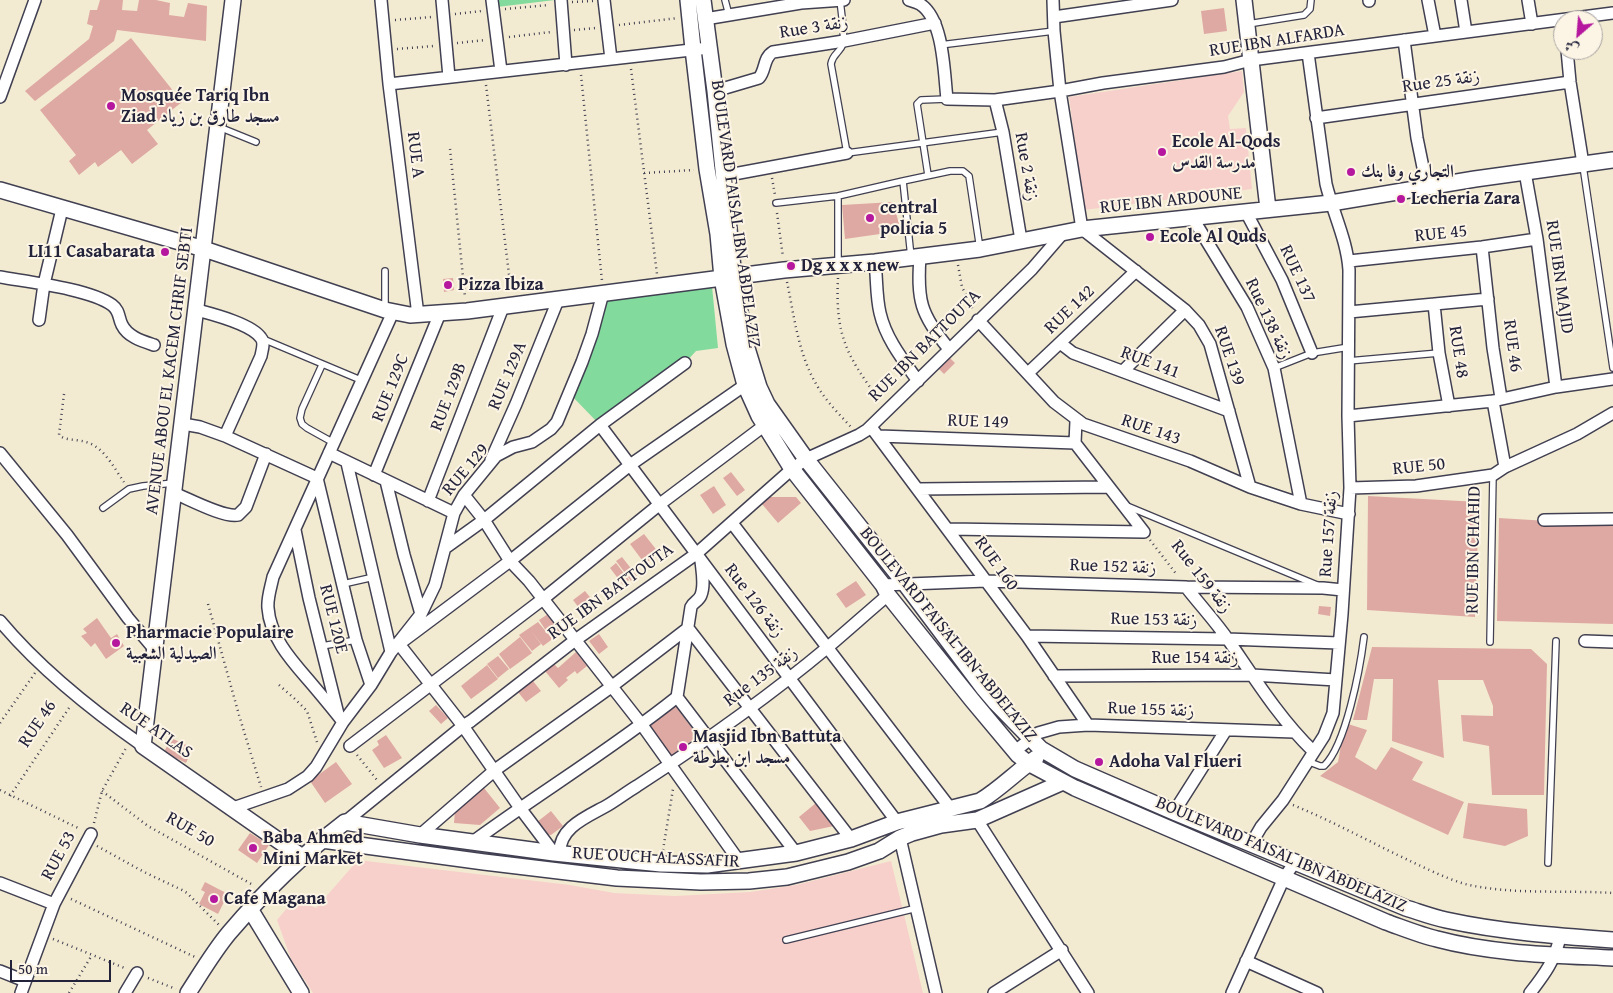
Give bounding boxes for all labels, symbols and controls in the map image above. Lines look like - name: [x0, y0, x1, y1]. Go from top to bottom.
- north arrow: [1553, 10, 1603, 60]
- street label: Rue 3 زنقة: [778, 12, 850, 44]
- street label: RUE IBN ALFARDA: [1208, 20, 1346, 62]
- text: ش: [1561, 35, 1582, 60]
- street label: Rue 25 زنقة: [1401, 66, 1481, 98]
- street label: BOULEVARD FAISAL IBN ABDELAZIZ: [705, 79, 765, 349]
- place label: Mosquée Tariq Ibn Ziad مسجد طارق بن زياد: [121, 85, 280, 128]
- marker: Mosquée Tariq Ibn Ziad مسجد طارق بن زياد: [105, 100, 117, 112]
- street label: RUE A: [401, 131, 429, 179]
- street label: Rue 2 زنقة: [1009, 131, 1043, 203]
- place label: Ecole Al-Qods مدرسة القدس: [1172, 131, 1280, 173]
- marker: Ecole Al-Qods مدرسة القدس: [1156, 146, 1168, 158]
- place label: التجاري وفا بنك: [1361, 161, 1454, 183]
- marker: التجاري وفا بنك: [1345, 166, 1357, 178]
- street label: RUE IBN ARDOUNE: [1099, 183, 1243, 219]
- place label: Lecheria Zara: [1411, 188, 1520, 210]
- marker: Lecheria Zara: [1395, 193, 1407, 205]
- place label: central policia 5: [880, 197, 947, 240]
- marker: central policia 5: [864, 212, 876, 224]
- street label: RUE IBN MAJID: [1540, 219, 1578, 335]
- street label: RUE 45: [1414, 221, 1468, 247]
- street label: AVENUE ABOU EL KACEM CHRIF SEBTI: [142, 226, 198, 516]
- place label: Ecole Al Quds: [1160, 226, 1267, 248]
- marker: Ecole Al Quds: [1144, 231, 1156, 243]
- place label: LI11 Casabarata: [28, 241, 155, 263]
- street label: RUE 137: [1274, 242, 1320, 306]
- marker: LI11 Casabarata: [159, 246, 171, 258]
- place label: Dg x x x new: [801, 255, 899, 277]
- marker: Dg x x x new: [785, 260, 797, 272]
- place label: Pizza Ibiza: [458, 274, 544, 296]
- street label: Rue 138 زنقة: [1240, 275, 1296, 363]
- marker: Pizza Ibiza: [442, 279, 454, 291]
- street label: RUE 142: [1040, 281, 1100, 339]
- street label: RUE IBN BATTOUTA: [864, 285, 986, 407]
- street label: RUE 46: [1498, 318, 1526, 374]
- street label: RUE 139: [1209, 324, 1249, 388]
- street label: RUE 48: [1443, 324, 1473, 380]
- street label: RUE 129A: [484, 339, 532, 413]
- street label: RUE 141: [1118, 342, 1182, 384]
- street label: RUE 129C: [368, 351, 414, 425]
- street label: RUE 129B: [426, 360, 472, 434]
- street label: RUE 149: [947, 410, 1009, 434]
- street label: RUE 143: [1119, 410, 1183, 450]
- street label: RUE 129: [438, 440, 494, 500]
- street label: RUE 50: [1392, 454, 1446, 480]
- street label: RUE IBN CHAHID: [1462, 486, 1486, 614]
- street label: Rue 157 زنقة: [1315, 490, 1343, 578]
- street label: BOULEVARD FAISAL IBN ABDELAZIZ: [855, 523, 1041, 747]
- street label: RUE 160: [969, 533, 1023, 595]
- street label: Rue 159 زنقة: [1166, 536, 1236, 618]
- street label: RUE IBN BATTOUTA: [544, 539, 678, 645]
- street label: Rue 152 زنقة: [1069, 555, 1157, 579]
- street label: Rue 126 زنقة: [719, 560, 789, 642]
- street label: RUE 120E: [314, 582, 352, 656]
- street label: Rue 153 زنقة: [1110, 608, 1198, 632]
- place label: Pharmacie Populaire الصيدلية الشعبية: [126, 622, 294, 664]
- marker: Pharmacie Populaire الصيدلية الشعبية: [110, 637, 122, 649]
- street label: Rue 135 زنقة: [720, 642, 802, 712]
- street label: Rue 154 زنقة: [1152, 647, 1238, 669]
- street label: RUE 46: [14, 696, 62, 752]
- street label: RUE ATLAS: [115, 698, 197, 764]
- street label: Rue 155 زنقة: [1107, 698, 1195, 722]
- place label: Masjid Ibn Battuta مسجد ابن بطوطة: [693, 726, 842, 769]
- marker: Masjid Ibn Battuta مسجد ابن بطوطة: [677, 741, 689, 753]
- place label: Adoha Val Flueri: [1109, 751, 1242, 773]
- marker: Adoha Val Flueri: [1093, 756, 1105, 768]
- street label: BOULEVARD FAISAL IBN ABDELAZIZ: [1152, 792, 1410, 918]
- street label: RUE 50: [162, 807, 218, 853]
- place label: Baba Ahmed Mini Market: [263, 827, 363, 870]
- street label: RUE 53: [37, 828, 81, 884]
- marker: Baba Ahmed Mini Market: [247, 842, 259, 854]
- street label: RUE OUCH ALASSAFIR: [572, 843, 740, 873]
- place label: Cafe Magana: [224, 888, 326, 910]
- marker: Cafe Magana: [208, 893, 220, 905]
- scale bar: [12, 950, 114, 982]
- text: 50 m: [18, 958, 48, 979]

